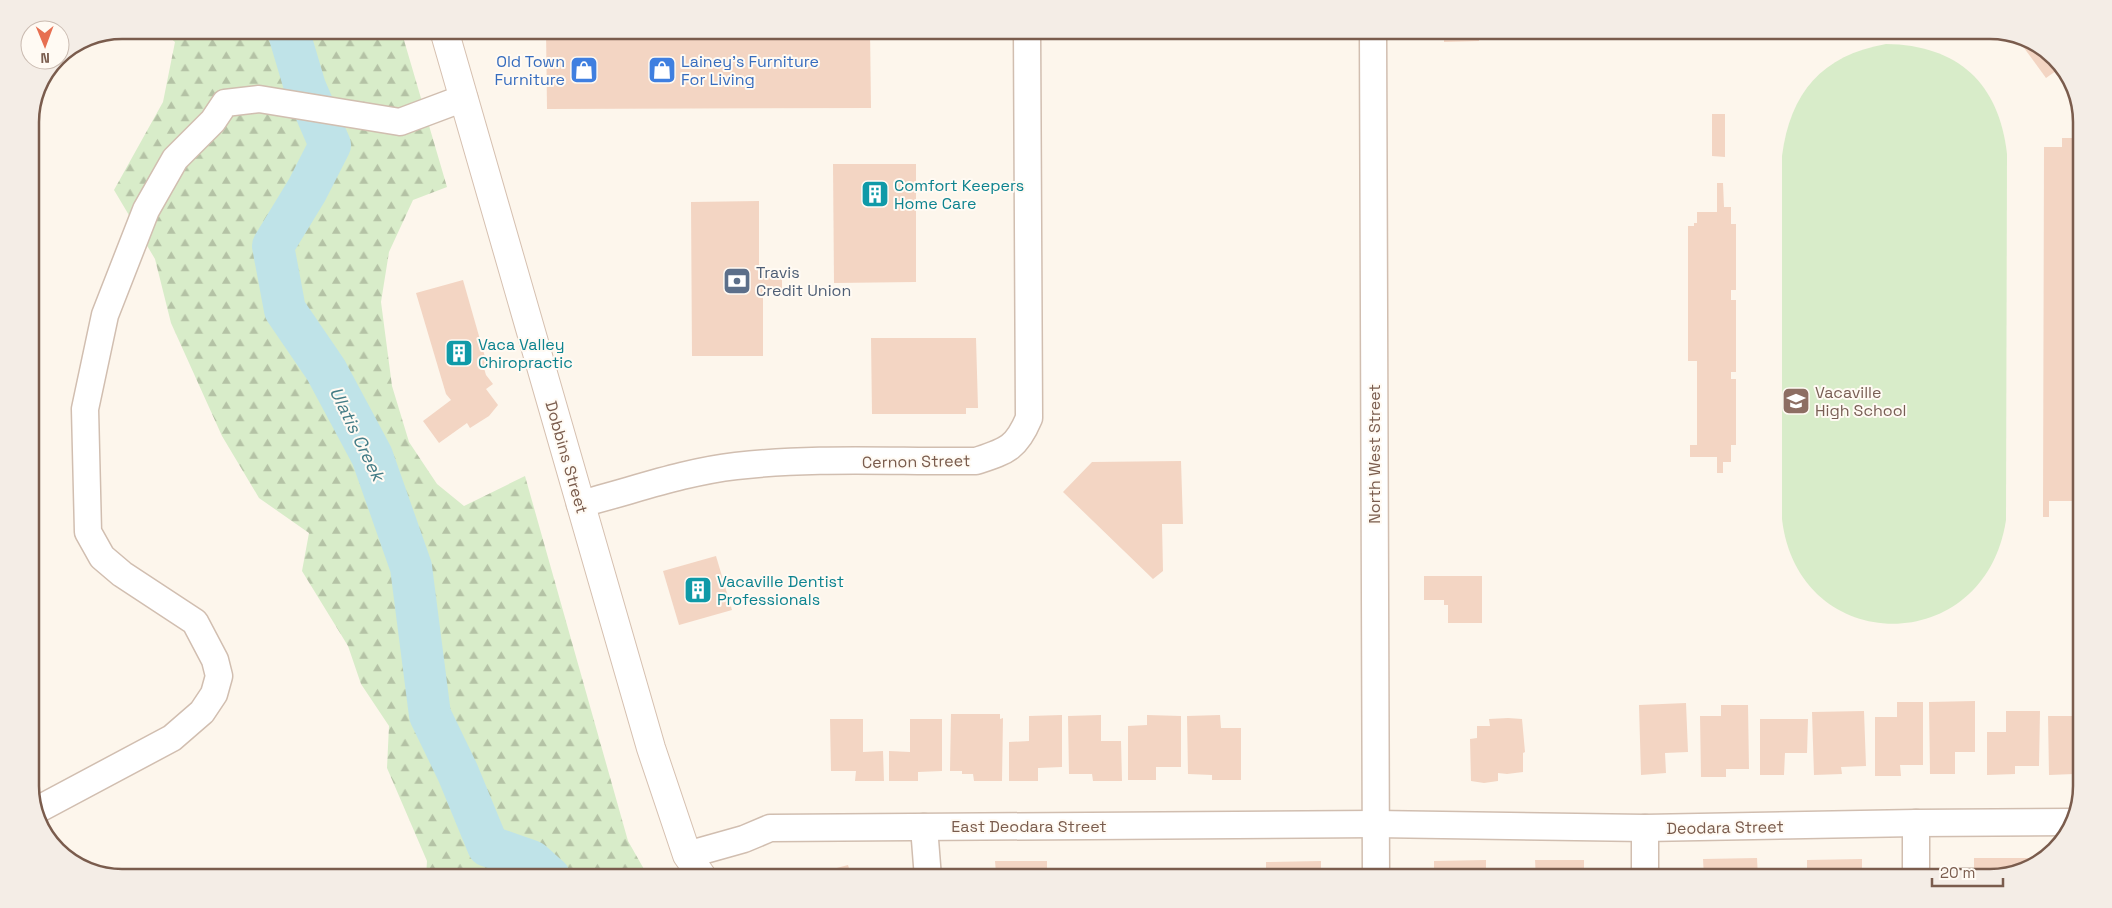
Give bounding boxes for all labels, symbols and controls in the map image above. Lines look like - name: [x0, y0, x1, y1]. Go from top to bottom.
- north arrow: [20, 20, 70, 70]
- text: N: [40, 49, 50, 67]
- place label: Old Town Furniture: [494, 51, 565, 90]
- place label: Lainey's Furniture For Living: [681, 51, 819, 90]
- shop icon: Old Town Furniture: [569, 55, 599, 85]
- shop icon: Lainey's Furniture For Living: [647, 55, 677, 85]
- place label: Comfort Keepers Home Care: [894, 175, 1024, 214]
- building icon: Comfort Keepers Home Care: [860, 179, 890, 209]
- place label: Travis Credit Union: [756, 262, 851, 301]
- bank icon: Travis Credit Union: [722, 266, 752, 296]
- place label: Vaca Valley Chiropractic: [478, 334, 573, 373]
- building icon: Vaca Valley Chiropractic: [444, 338, 474, 368]
- place label: Vacaville High School: [1815, 382, 1906, 421]
- water label: Ulatis Creek: [325, 383, 391, 487]
- street label: North West Street: [1364, 384, 1385, 524]
- school or university icon: Vacaville High School: [1781, 386, 1811, 416]
- street label: Dobbins Street: [540, 398, 593, 516]
- street label: Cernon Street: [862, 450, 970, 473]
- place label: Vacaville Dentist Professionals: [717, 571, 844, 610]
- building icon: Vacaville Dentist Professionals: [683, 575, 713, 605]
- street label: East Deodara Street: [951, 816, 1107, 837]
- street label: Deodara Street: [1666, 816, 1784, 839]
- scale bar: [1932, 856, 2003, 888]
- text: 20 m: [1940, 863, 1975, 882]

